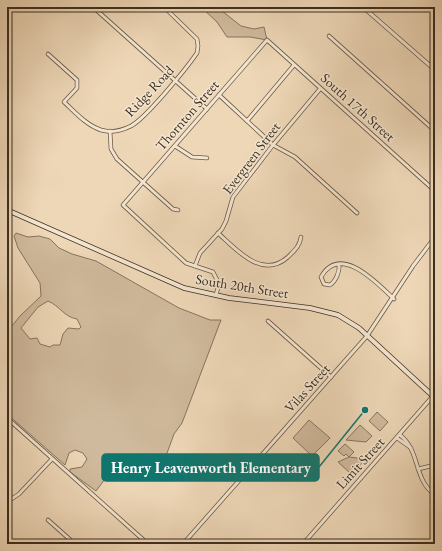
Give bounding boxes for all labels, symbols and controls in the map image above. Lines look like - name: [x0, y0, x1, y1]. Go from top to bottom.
- street label: Ridge Road: [121, 61, 178, 121]
- street label: South 17th Street: [317, 69, 399, 145]
- street label: Thornton Street: [151, 75, 223, 154]
- street label: Evergreen Street: [218, 118, 284, 198]
- street label: South 20th Street: [194, 270, 290, 302]
- street label: Vilas Street: [280, 359, 334, 416]
- street label: Limit Street: [332, 433, 388, 493]
- callout: Henry Leavenworth Elementary: [102, 454, 319, 481]
- text: Henry Leavenworth Elementary: [111, 458, 312, 477]

